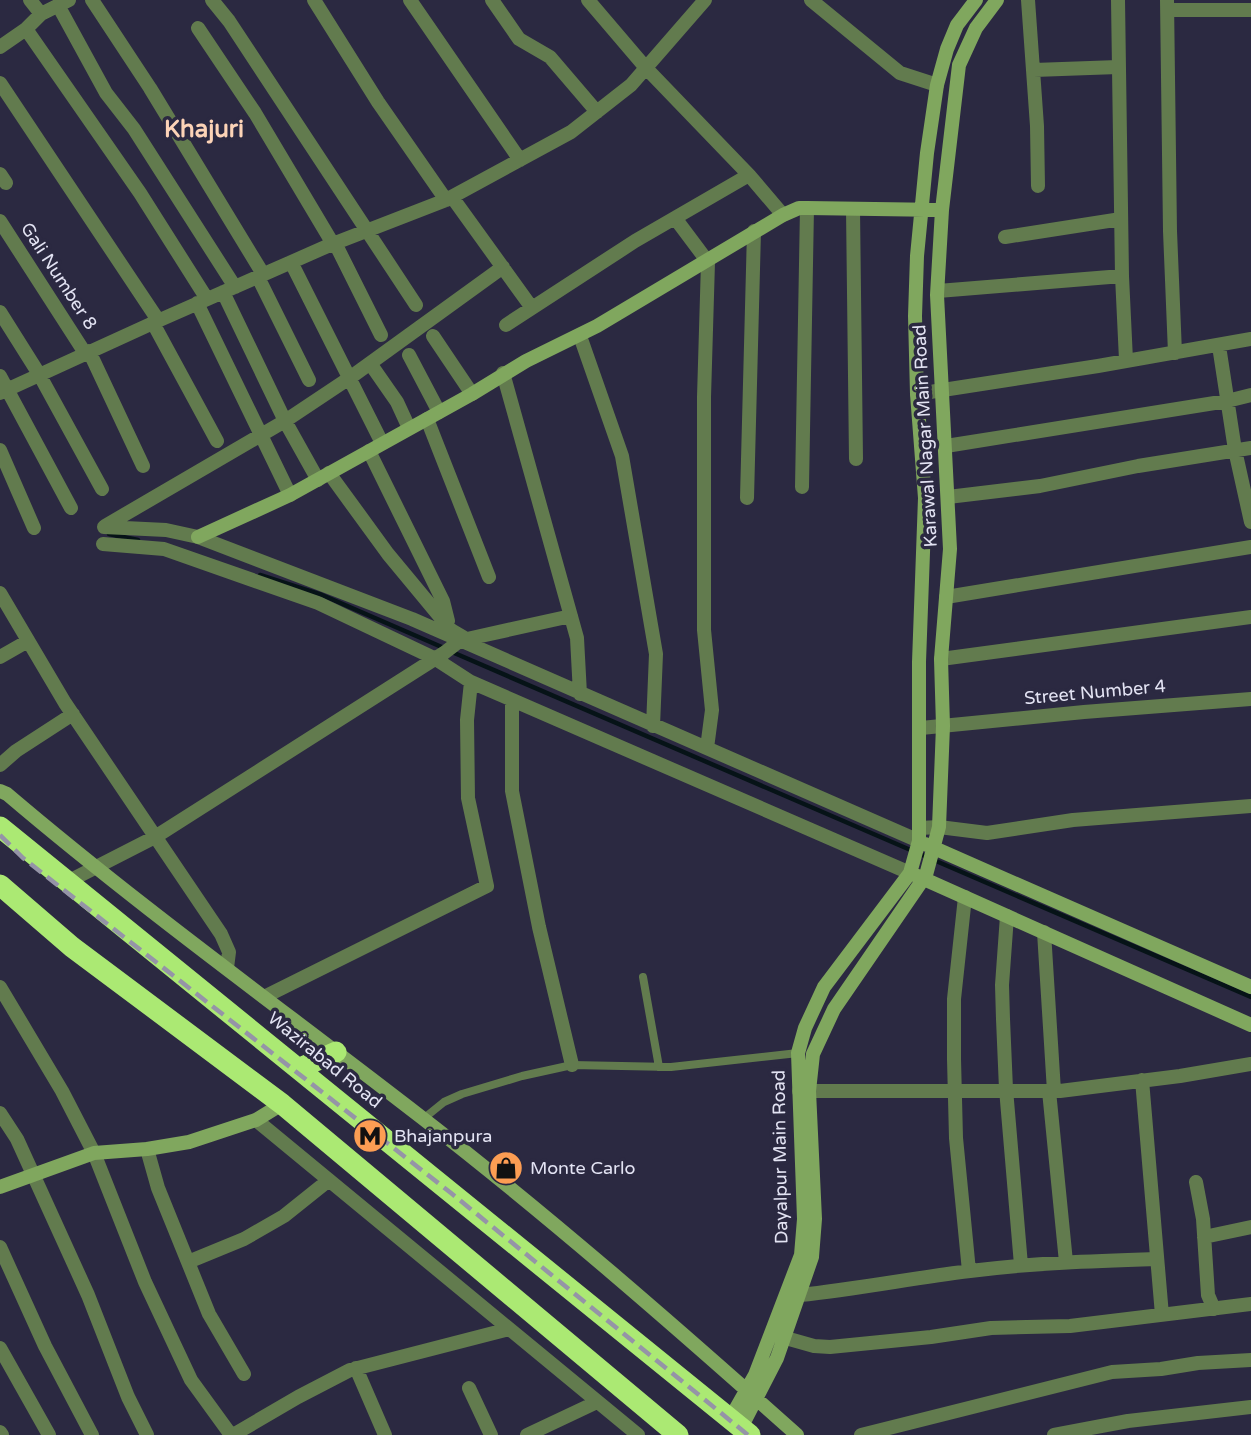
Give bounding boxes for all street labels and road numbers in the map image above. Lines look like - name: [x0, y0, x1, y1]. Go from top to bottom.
- street label: Gali Number 8: [16, 218, 102, 334]
- street label: Karawal Nagar Main Road: [908, 324, 942, 548]
- street label: Street Number 4: [1023, 675, 1167, 709]
- street label: Wazirabad Road: [263, 1007, 387, 1113]
- street label: Dayalpur Main Road: [767, 1070, 793, 1244]

